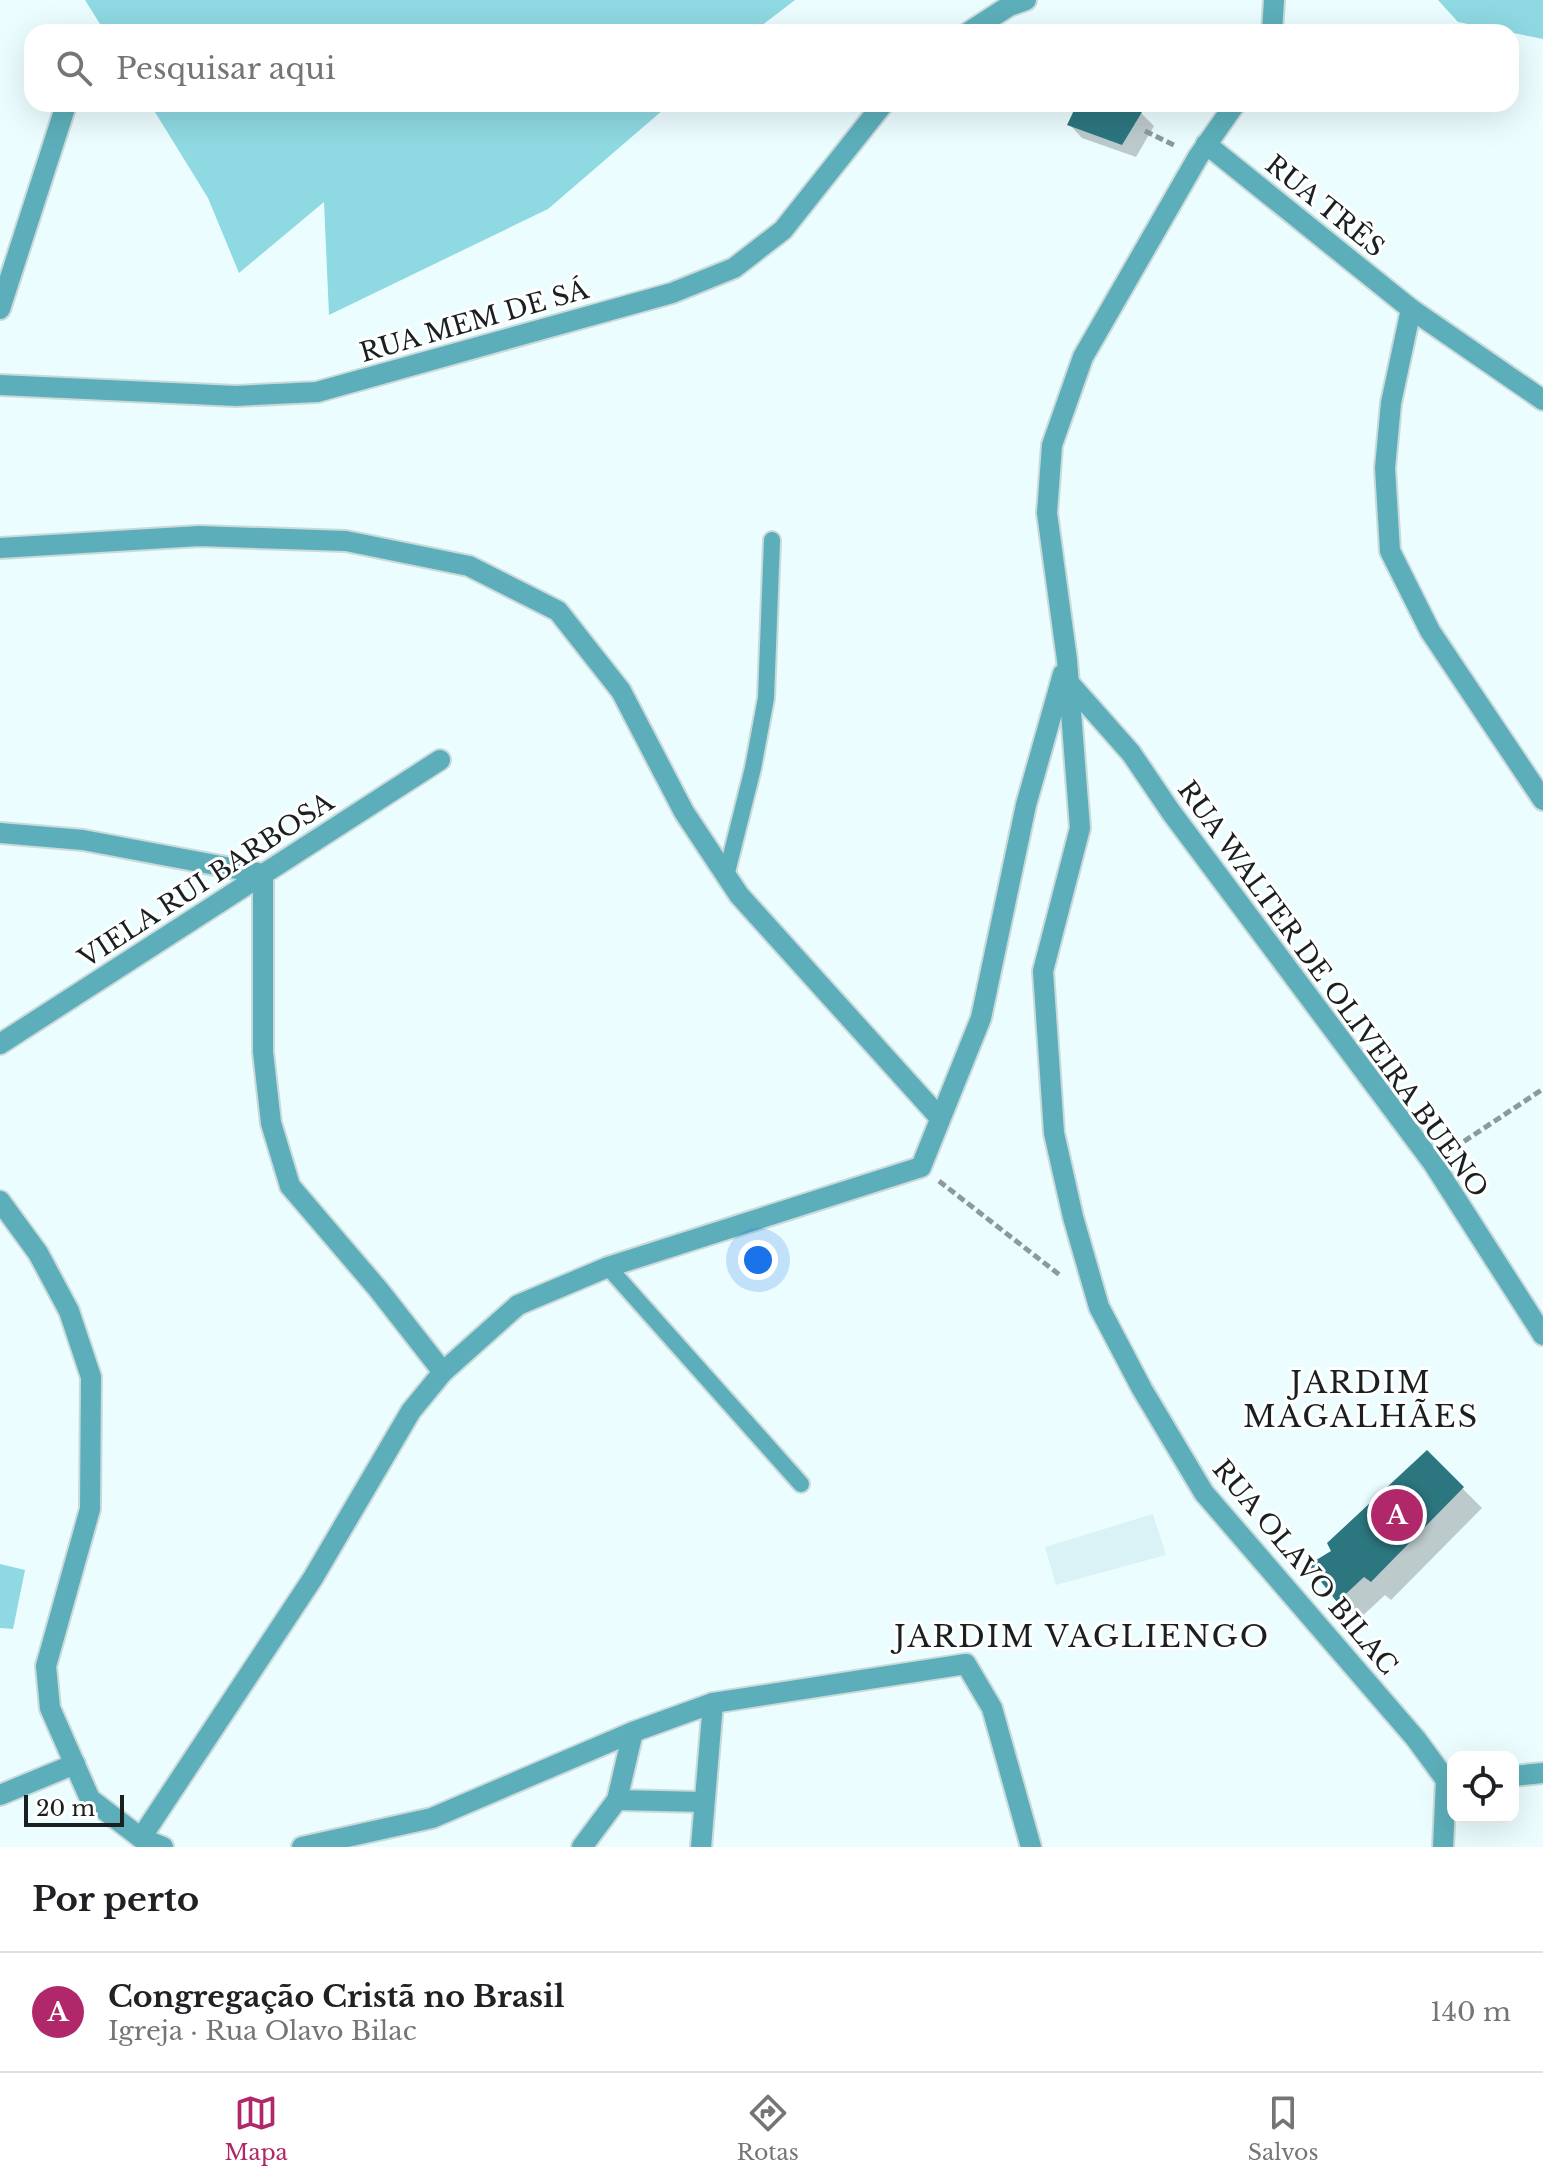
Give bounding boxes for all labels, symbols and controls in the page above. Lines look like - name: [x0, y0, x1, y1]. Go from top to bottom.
- search box: [24, 24, 1519, 112]
- icon: search: [52, 46, 96, 90]
- text: Pesquisar aqui: [116, 50, 335, 87]
- street label: RUA TRÊS: [1259, 148, 1391, 264]
- street label: RUA MEM DE SÁ: [356, 273, 593, 369]
- street label: RUA WALTER DE OLIVEIRA BUENO: [1171, 775, 1495, 1203]
- street label: VIELA RUI BARBOSA: [72, 785, 340, 975]
- your location: [738, 1240, 778, 1280]
- district label: JARDIM MAGALHÃES: [1243, 1364, 1479, 1435]
- street label: RUA OLAVO BILAC: [1206, 1453, 1404, 1681]
- pin: A: [1371, 1485, 1423, 1545]
- district label: JARDIM VAGLIENGO: [890, 1618, 1270, 1655]
- map controls: [1447, 1751, 1519, 1823]
- button: locate: [1447, 1751, 1519, 1823]
- scale bar: [24, 1791, 124, 1827]
- text: 20 m: [36, 1795, 95, 1822]
- text: Por perto: [32, 1878, 199, 1920]
- text: Congregação Cristã no Brasil: [108, 1978, 565, 2015]
- text: A: [47, 1996, 69, 2028]
- text: 140 m: [1430, 1996, 1511, 2028]
- text: Igreja · Rua Olavo Bilac: [108, 2015, 417, 2047]
- tab: Mapa: [224, 2091, 288, 2166]
- tab: Rotas: [737, 2091, 799, 2166]
- tab: Salvos: [1248, 2091, 1318, 2166]

